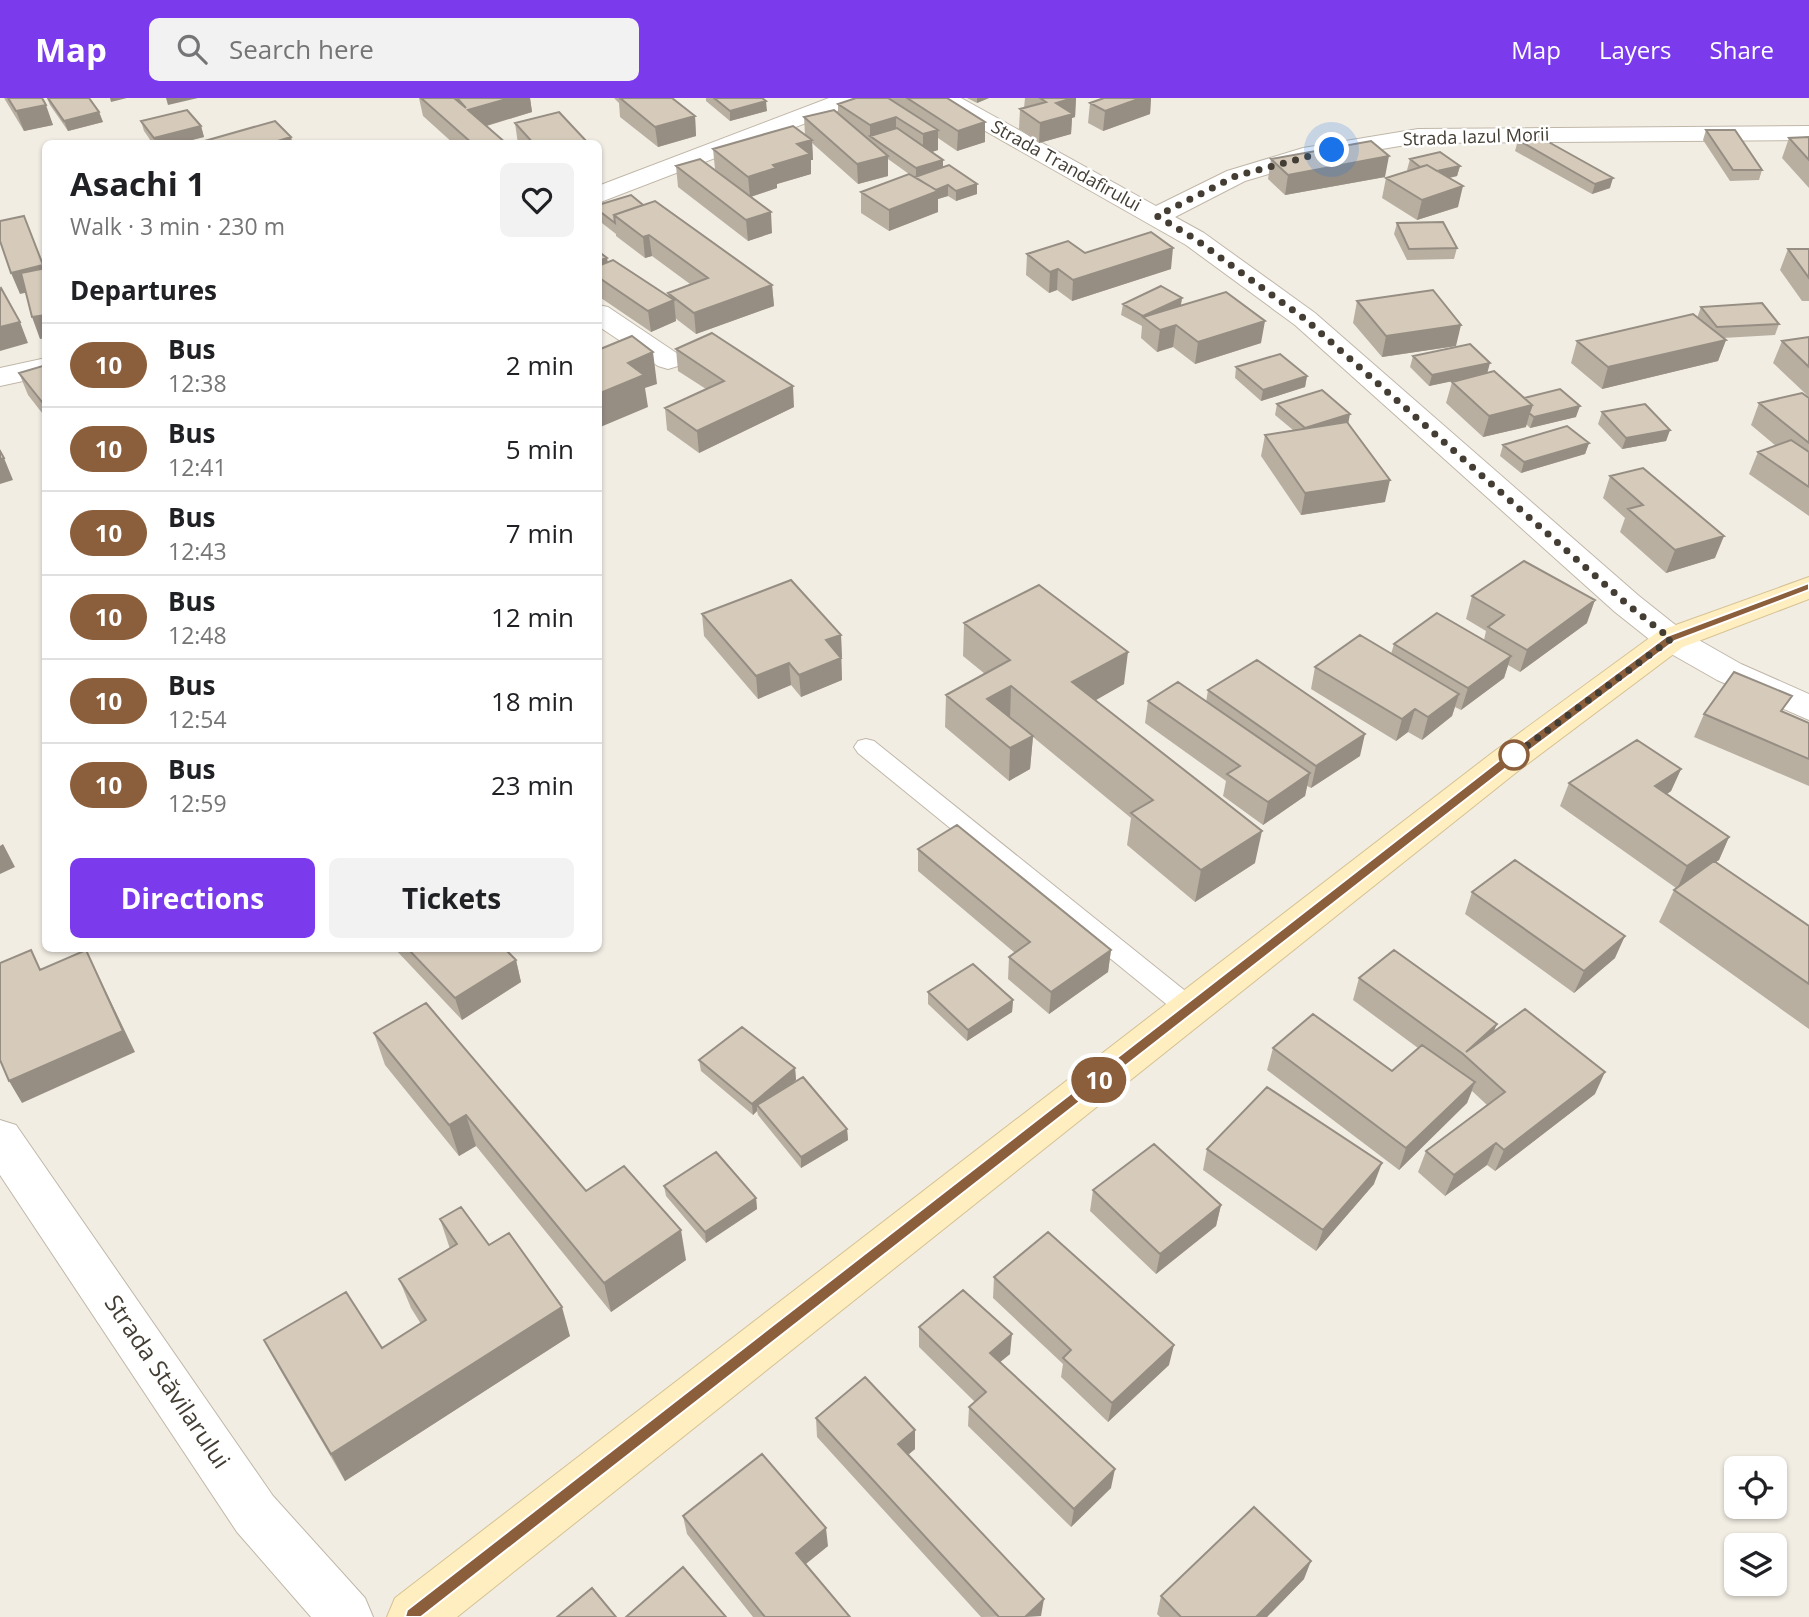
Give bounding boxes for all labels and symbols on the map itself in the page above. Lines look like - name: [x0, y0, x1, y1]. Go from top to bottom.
- street label: Strada Trandafirului: [987, 114, 1146, 216]
- street label: Strada Iazul Morii: [1402, 121, 1550, 151]
- your location: [1314, 132, 1349, 167]
- unlabelled marker: [1499, 740, 1529, 770]
- line badge: 10: [1068, 1057, 1130, 1103]
- street label: Strada Stăvilarului: [98, 1288, 239, 1475]

